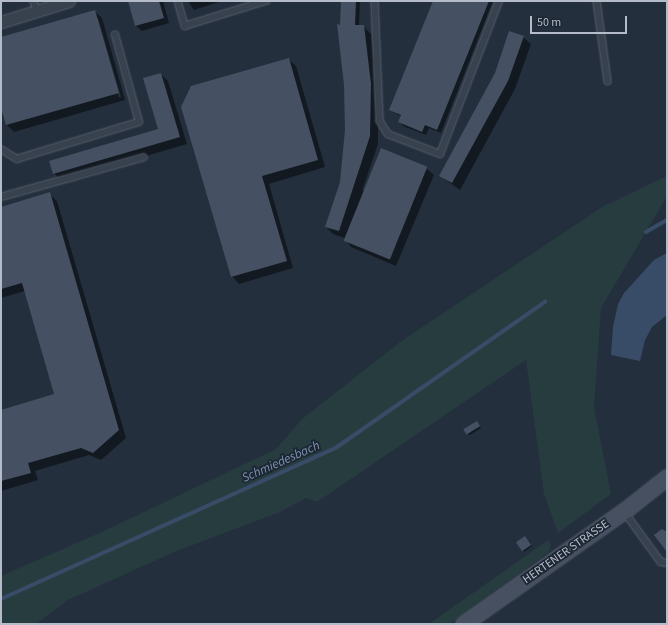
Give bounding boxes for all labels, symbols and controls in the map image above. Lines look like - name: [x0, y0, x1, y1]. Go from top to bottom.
- scale bar: [532, 8, 629, 34]
- text: 50 m: [537, 14, 561, 31]
- water label: Schmiedesbach: [240, 438, 322, 486]
- street label: HERTENER STRASSE: [520, 517, 612, 587]

